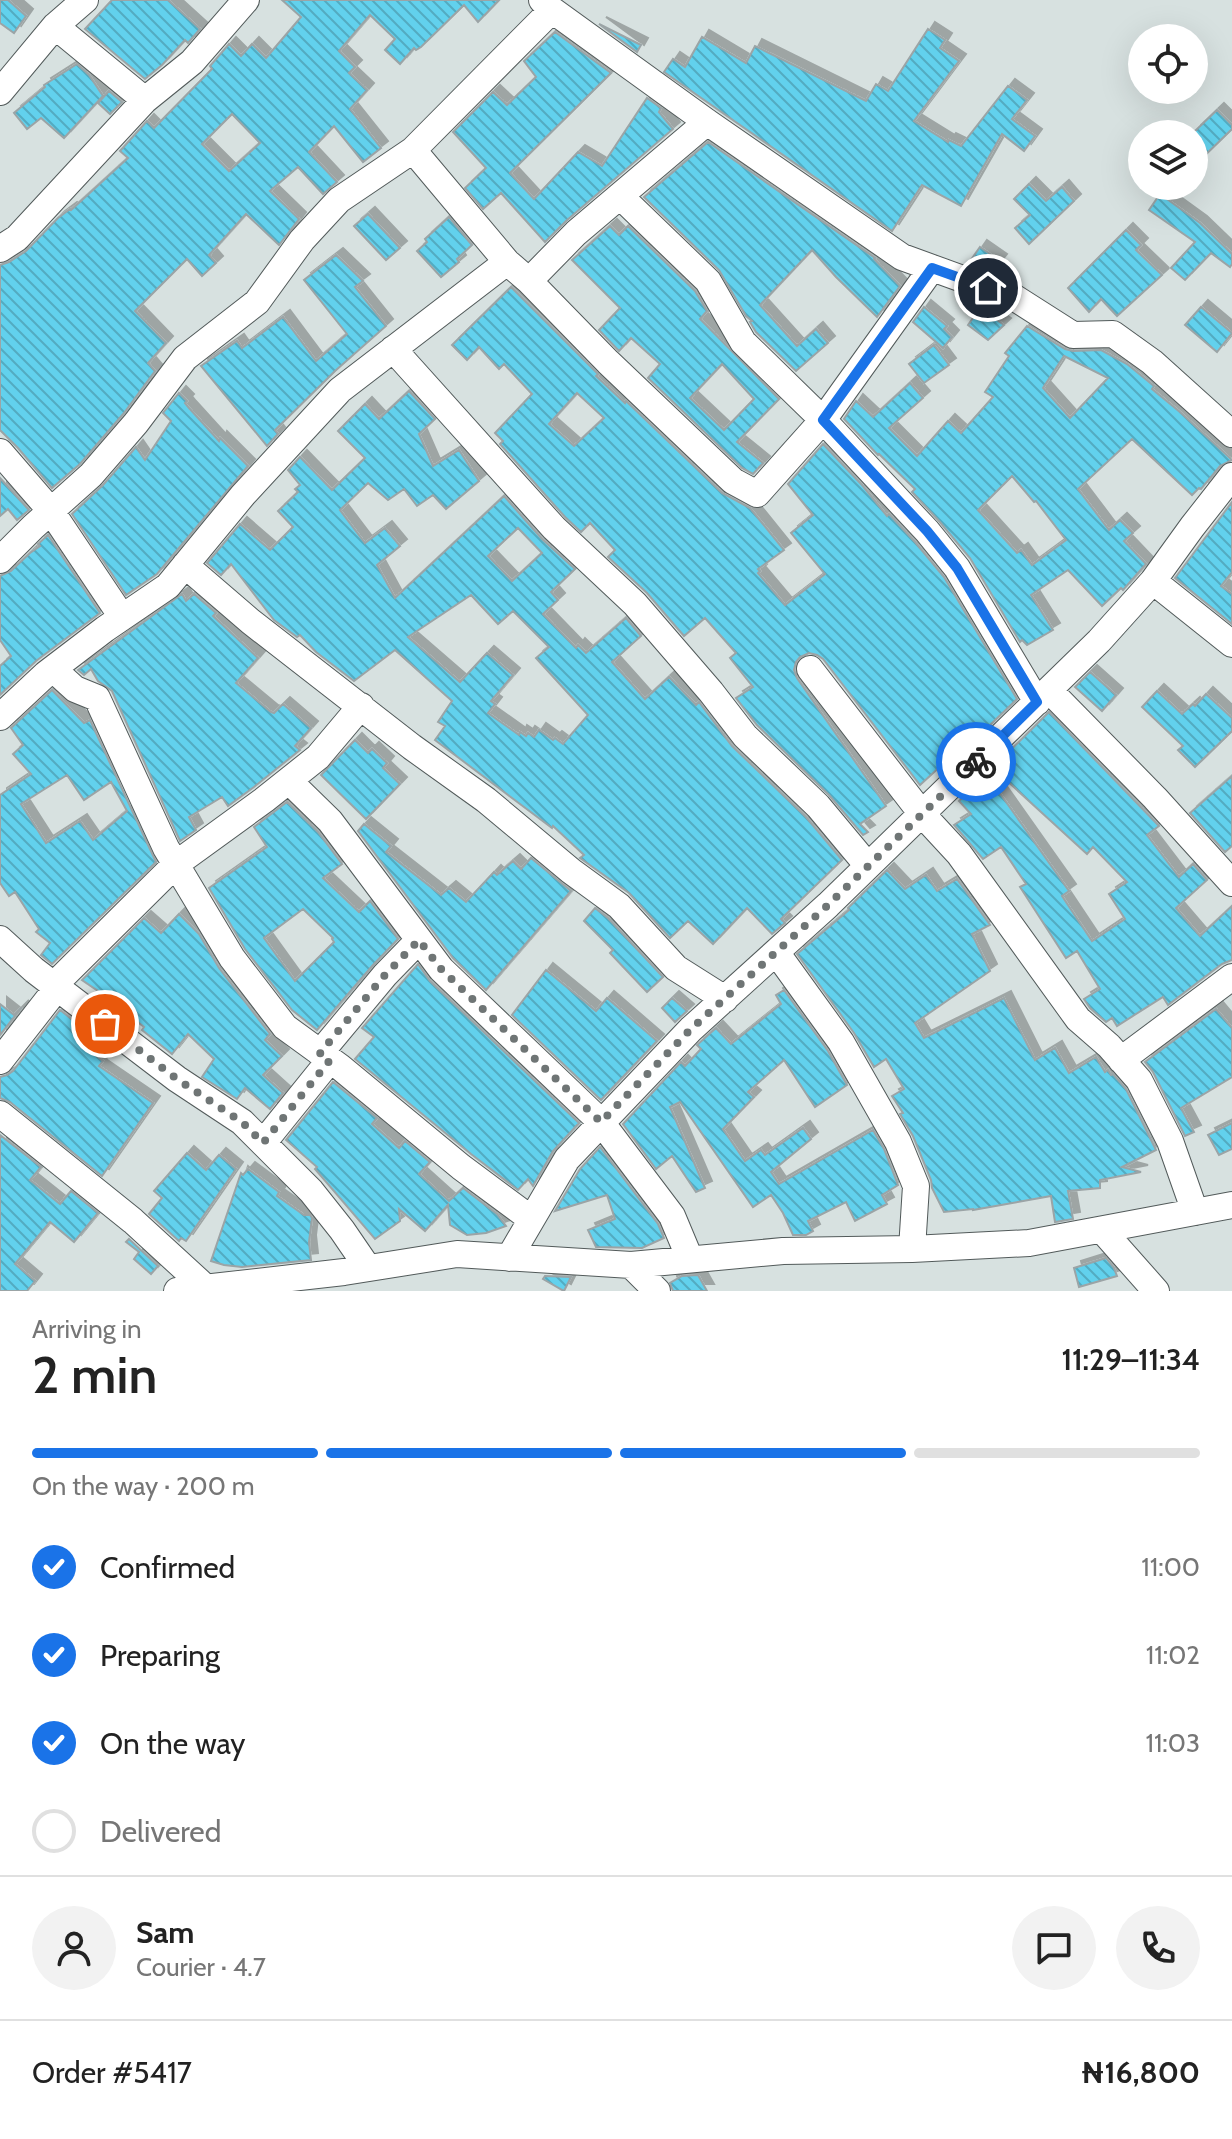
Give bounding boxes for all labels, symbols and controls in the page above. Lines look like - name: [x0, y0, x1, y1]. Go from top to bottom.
- map controls: [1128, 24, 1208, 200]
- button: locate: [1128, 24, 1208, 104]
- button: layers: [1128, 120, 1208, 200]
- pin: [954, 254, 1022, 322]
- icon: home: [966, 266, 1010, 310]
- courier: [936, 722, 1016, 802]
- icon: bike: [954, 740, 998, 784]
- pin: [71, 990, 139, 1058]
- icon: bag: [83, 1002, 127, 1046]
- text: Arriving in: [32, 1313, 142, 1345]
- text: 11:29–11:34: [1061, 1341, 1200, 1378]
- text: 2 min: [32, 1343, 157, 1406]
- text: On the way · 200 m: [32, 1470, 255, 1502]
- icon: check: [32, 1545, 76, 1589]
- text: Confirmed: [100, 1549, 235, 1586]
- text: 11:00: [1141, 1551, 1200, 1583]
- icon: check: [32, 1633, 76, 1677]
- text: Preparing: [100, 1637, 220, 1674]
- text: 11:02: [1146, 1639, 1200, 1671]
- icon: check: [32, 1721, 76, 1765]
- text: On the way: [100, 1725, 245, 1762]
- text: 11:03: [1145, 1727, 1200, 1759]
- text: Delivered: [100, 1813, 221, 1850]
- button: person: [32, 1906, 116, 1990]
- button: chat: [1012, 1906, 1096, 1990]
- button: phone: [1116, 1906, 1200, 1990]
- text: Sam: [136, 1914, 194, 1951]
- text: Courier · 4.7: [136, 1951, 266, 1983]
- text: Order #5417: [32, 2054, 192, 2091]
- text: ₦16,800: [1080, 2054, 1200, 2091]

